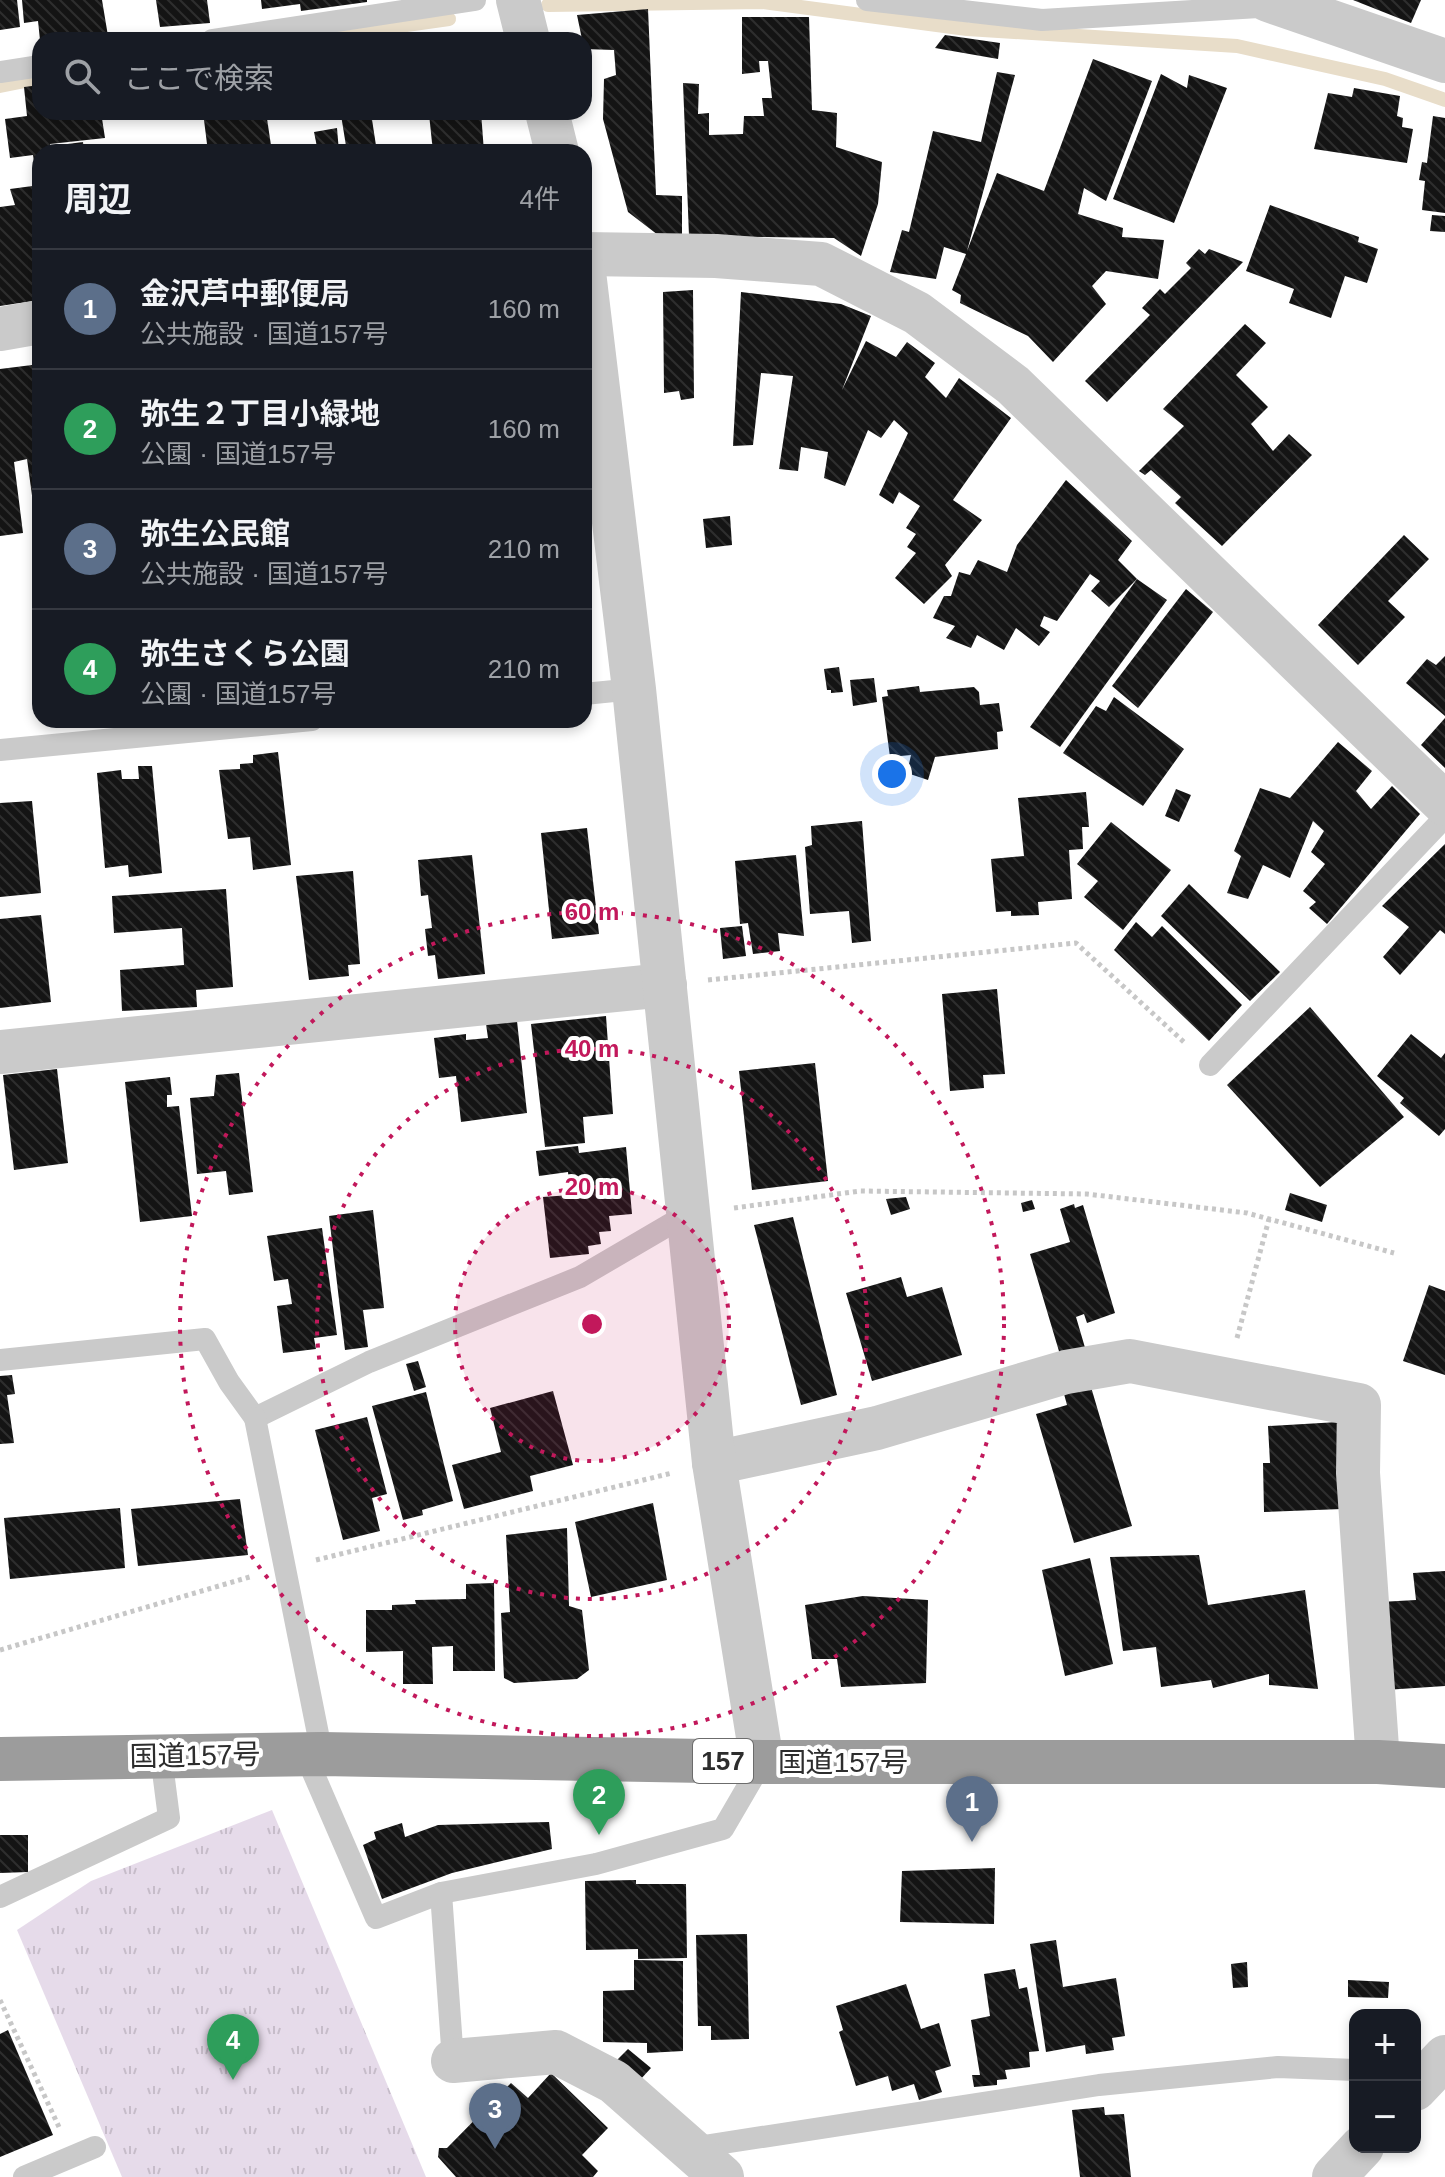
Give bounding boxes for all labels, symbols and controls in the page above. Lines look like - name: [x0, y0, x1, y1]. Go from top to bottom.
- search box: [32, 32, 592, 120]
- icon: search: [60, 54, 104, 98]
- text: ここで検索: [124, 62, 274, 95]
- text: 周辺: [64, 180, 132, 218]
- text: 4件: [520, 184, 560, 214]
- text: 金沢芦中郵便局: [140, 277, 350, 310]
- text: 1: [83, 294, 97, 324]
- text: 160 m: [488, 294, 560, 324]
- text: 公共施設 · 国道157号: [140, 319, 389, 349]
- text: 弥生２丁目小緑地: [140, 397, 380, 430]
- text: 2: [83, 414, 97, 444]
- text: 160 m: [488, 414, 560, 444]
- text: 公園 · 国道157号: [140, 439, 337, 469]
- text: 弥生公民館: [140, 517, 290, 550]
- text: 3: [83, 534, 97, 564]
- text: 210 m: [488, 534, 560, 564]
- text: 公共施設 · 国道157号: [140, 559, 389, 589]
- text: 弥生さくら公園: [140, 637, 350, 670]
- text: 4: [83, 654, 97, 684]
- text: 210 m: [488, 654, 560, 684]
- text: 公園 · 国道157号: [140, 679, 337, 709]
- your location: [872, 754, 912, 794]
- text: 60 m: [565, 898, 619, 925]
- text: 40 m: [565, 1035, 619, 1062]
- text: 20 m: [565, 1173, 619, 1200]
- centre of rings: [578, 1310, 606, 1338]
- street label: 国道157号: [129, 1739, 261, 1772]
- road number: 157: [693, 1739, 753, 1783]
- street label: 国道157号: [778, 1747, 908, 1778]
- pin: 2: [573, 1769, 625, 1835]
- pin: 1: [946, 1776, 998, 1842]
- map controls: [1349, 2009, 1421, 2153]
- button: +: [1349, 2009, 1421, 2081]
- pin: 4: [207, 2014, 259, 2080]
- button: −: [1349, 2081, 1421, 2153]
- pin: 3: [469, 2083, 521, 2149]

